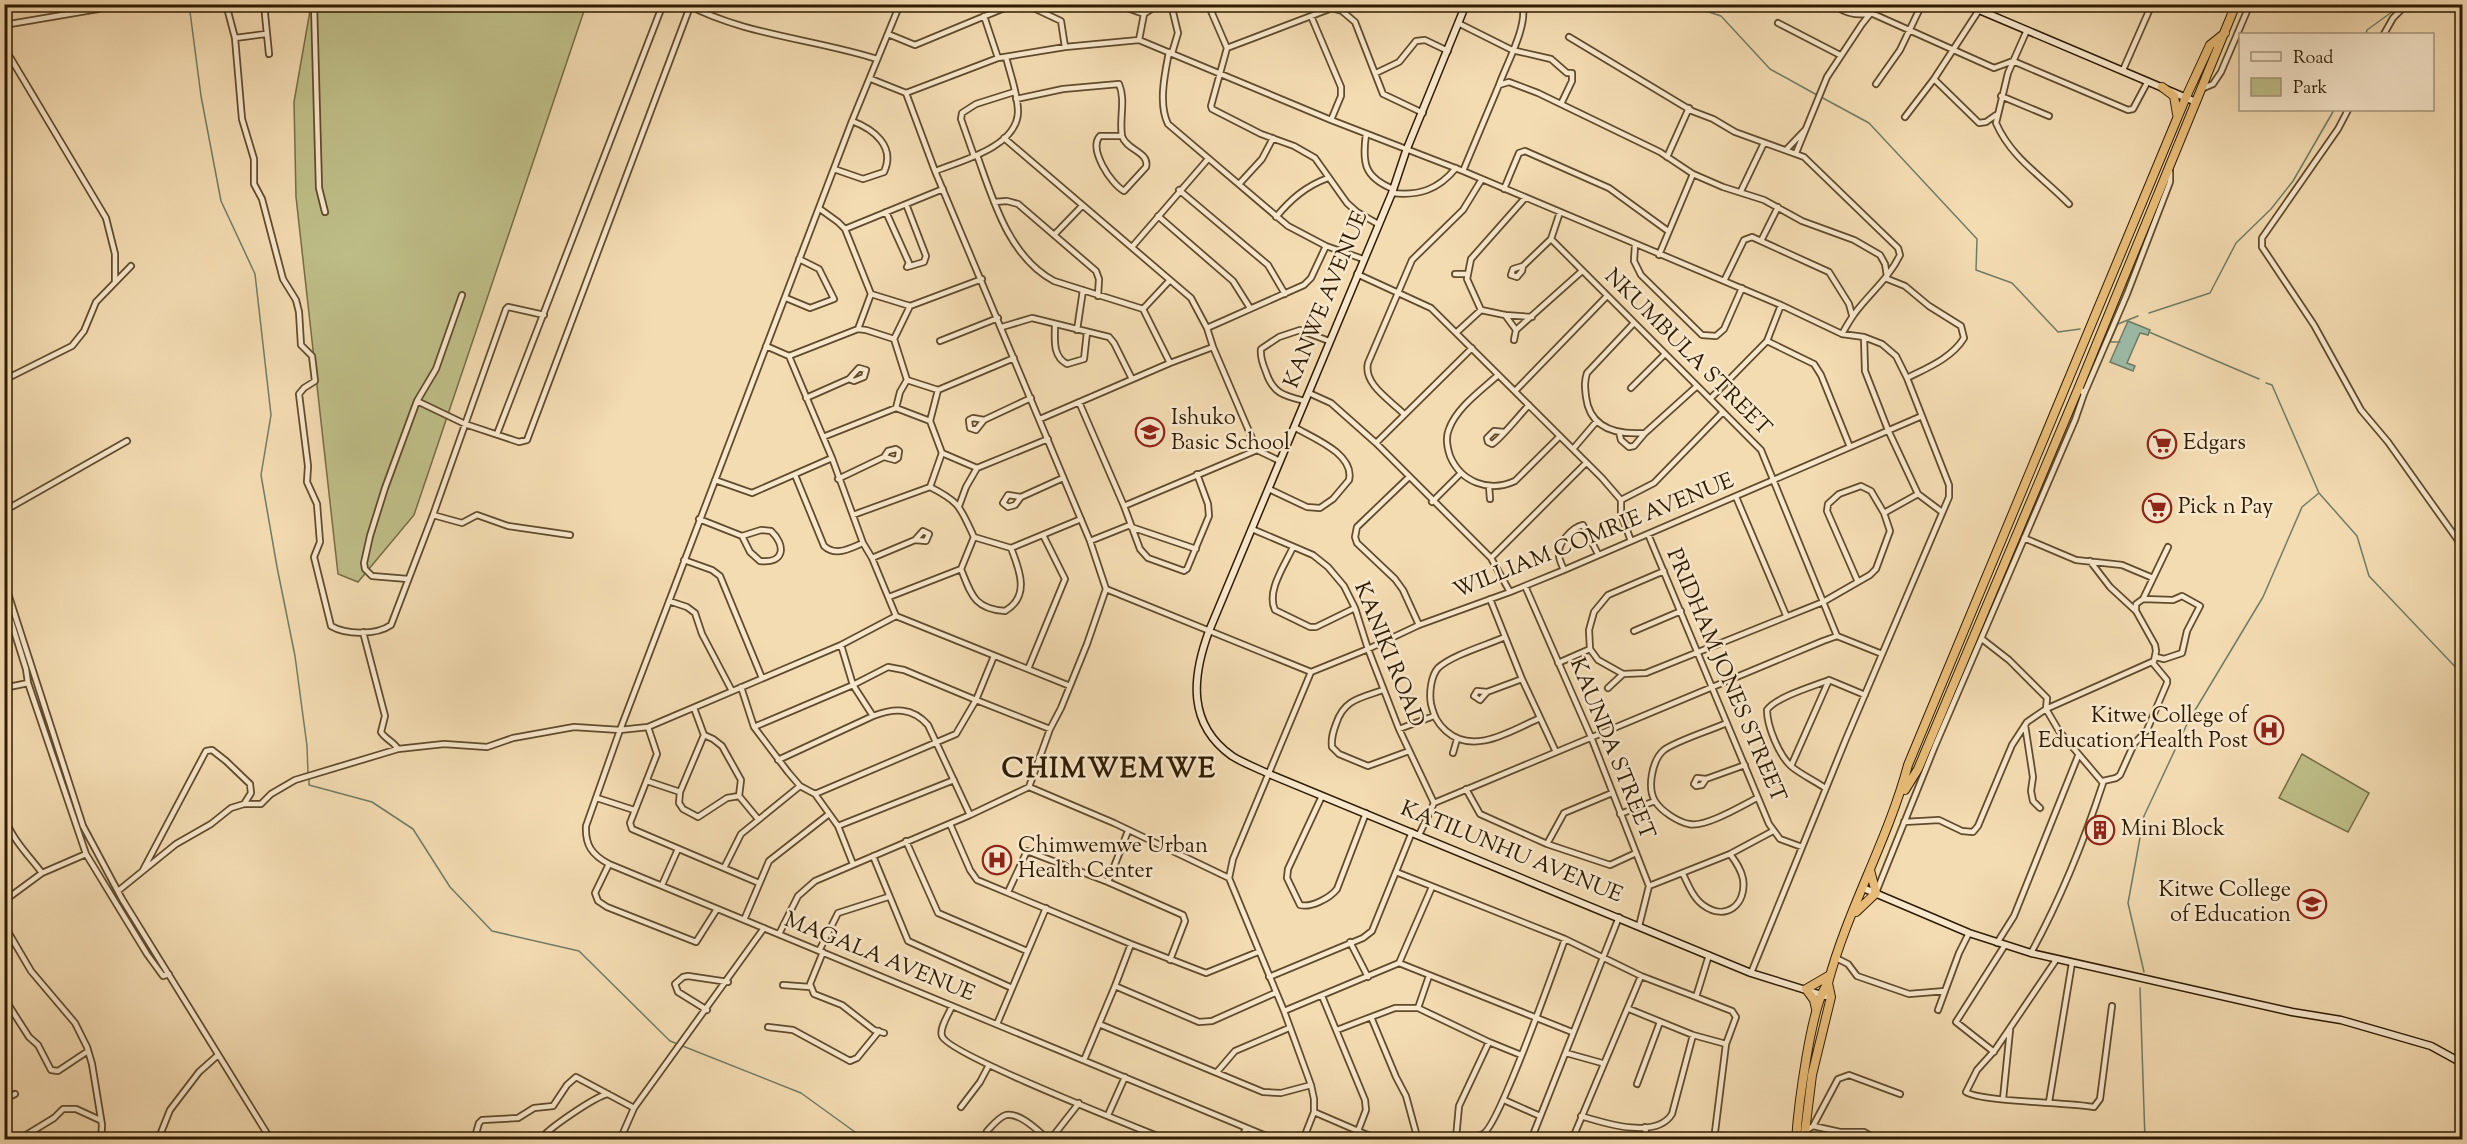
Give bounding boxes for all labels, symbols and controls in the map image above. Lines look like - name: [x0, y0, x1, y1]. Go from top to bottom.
- legend: [2239, 33, 2434, 111]
- text: Road: [2293, 46, 2333, 72]
- text: Park: [2293, 76, 2328, 102]
- street label: KANWE AVENUE: [1277, 207, 1377, 393]
- street label: NKUMBULA STREET: [1596, 262, 1778, 444]
- place label: Ishuko Basic School: [1171, 403, 1290, 460]
- school or university icon: Ishuko Basic School: [1134, 416, 1166, 448]
- supermarket icon: Edgars: [2146, 428, 2178, 460]
- place label: Edgars: [2183, 428, 2246, 460]
- street label: WILLIAM COMRIE AVENUE: [1449, 466, 1739, 608]
- supermarket icon: Pick n Pay: [2141, 492, 2173, 524]
- place label: Pick n Pay: [2178, 492, 2273, 524]
- street label: PRIDHAM JONES STREET: [1657, 544, 1793, 808]
- street label: KANIKI ROAD: [1344, 577, 1432, 733]
- street label: KAUNDA STREET: [1560, 653, 1662, 845]
- place label: Kitwe College of Education Health Post: [2038, 701, 2249, 758]
- hospital icon: Kitwe College of Education Health Post: [2253, 714, 2285, 746]
- district label: CHIMWEMWE: [1002, 750, 1216, 790]
- street label: KATILUNHU AVENUE: [1395, 794, 1627, 912]
- building icon: Mini Block: [2084, 814, 2116, 846]
- place label: Mini Block: [2121, 814, 2225, 846]
- place label: Chimwemwe Urban Health Center: [1018, 831, 1208, 888]
- hospital icon: Chimwemwe Urban Health Center: [981, 844, 1013, 876]
- place label: Kitwe College of Education: [2158, 875, 2291, 932]
- school or university icon: Kitwe College of Education: [2296, 888, 2328, 920]
- street label: MAGALA AVENUE: [779, 905, 979, 1011]

